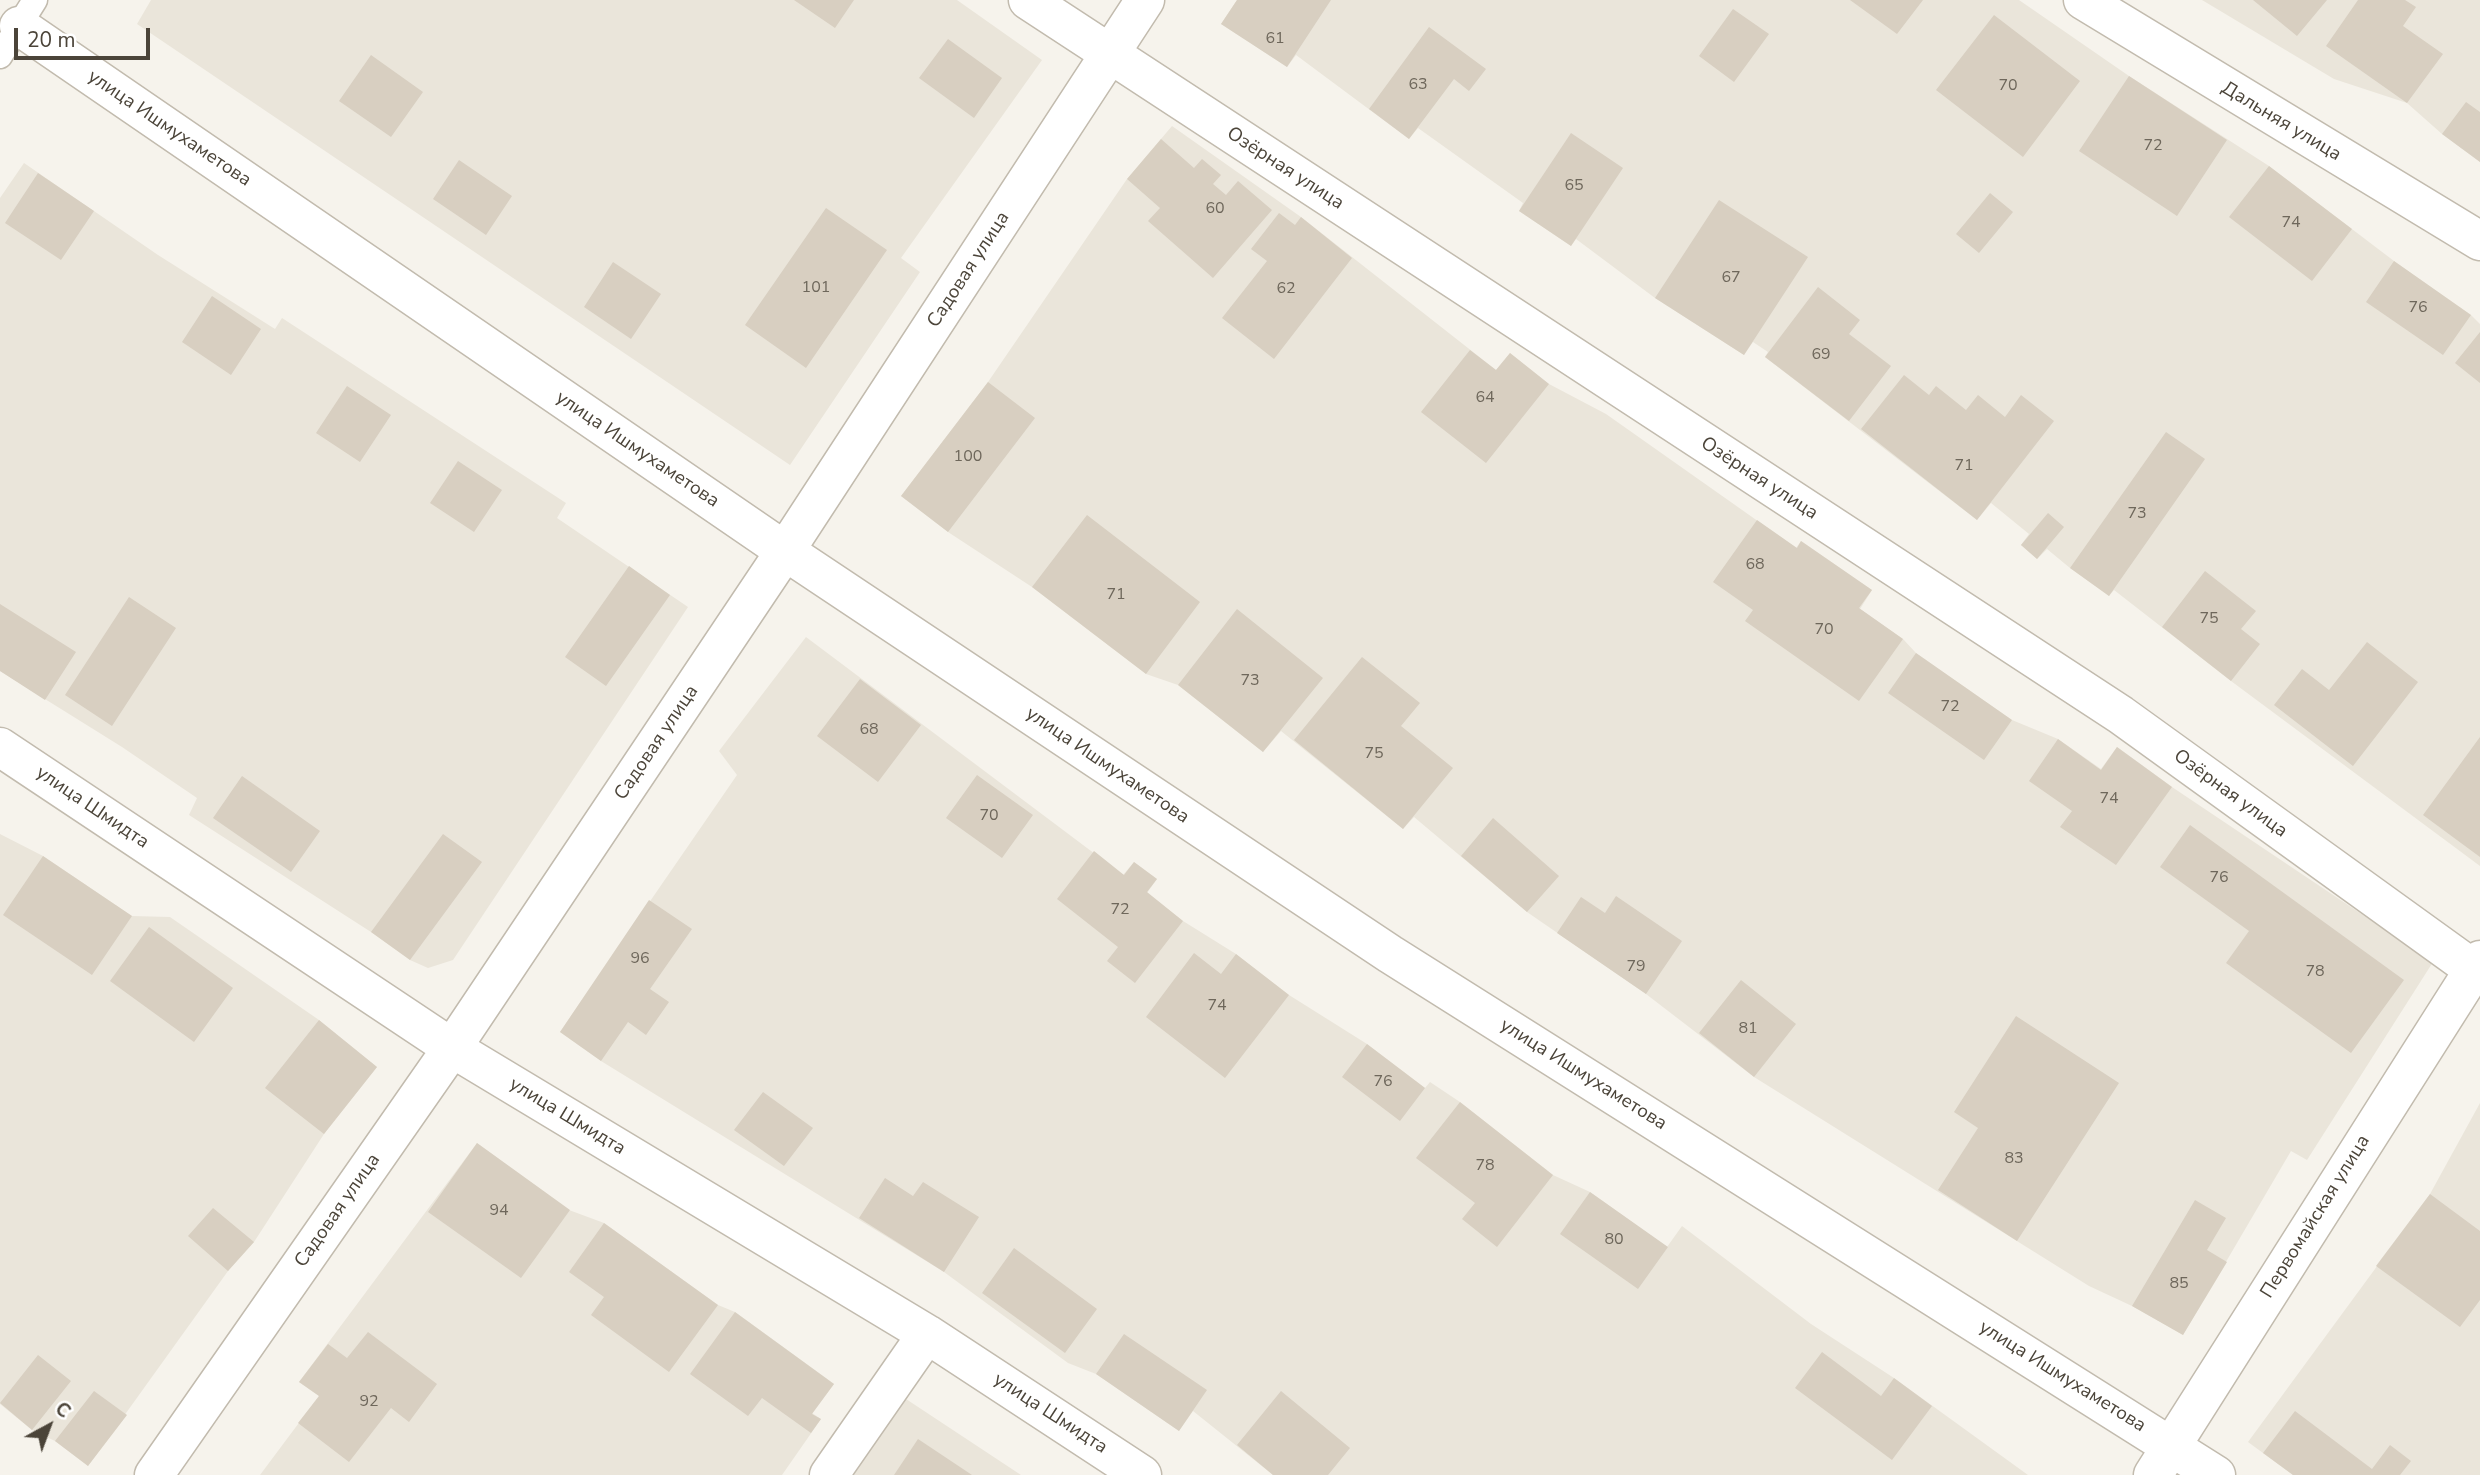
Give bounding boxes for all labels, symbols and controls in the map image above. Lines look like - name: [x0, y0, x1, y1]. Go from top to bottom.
- scale bar: [18, 14, 154, 58]
- text: 20 m: [27, 26, 76, 54]
- house number: 61: [1265, 29, 1285, 49]
- street label: улица Ишмухаметова: [83, 66, 255, 192]
- house number: 63: [1408, 75, 1428, 95]
- house number: 70: [1998, 76, 2018, 96]
- street label: Дальняя улица: [2217, 77, 2345, 167]
- street label: Озёрная улица: [1222, 123, 1348, 215]
- house number: 72: [2143, 136, 2163, 156]
- house number: 65: [1564, 176, 1584, 196]
- house number: 60: [1205, 199, 1225, 219]
- street label: Садовая улица: [923, 208, 1015, 332]
- house number: 74: [2281, 213, 2301, 233]
- house number: 67: [1721, 268, 1741, 288]
- house number: 101: [802, 278, 830, 298]
- house number: 62: [1276, 279, 1296, 299]
- house number: 76: [2408, 298, 2428, 318]
- house number: 69: [1811, 345, 1831, 365]
- street label: улица Ишмухаметова: [551, 387, 723, 513]
- house number: 64: [1475, 388, 1495, 408]
- street label: Озёрная улица: [1696, 433, 1822, 525]
- house number: 100: [954, 447, 982, 467]
- house number: 71: [1954, 456, 1974, 476]
- house number: 73: [2127, 504, 2147, 524]
- house number: 68: [1745, 555, 1765, 575]
- house number: 71: [1106, 585, 1126, 605]
- house number: 75: [2199, 609, 2219, 629]
- house number: 70: [1814, 620, 1834, 640]
- house number: 73: [1240, 671, 1260, 691]
- street label: Садовая улица: [610, 681, 704, 805]
- house number: 72: [1940, 697, 1960, 717]
- street label: улица Ишмухаметова: [1021, 703, 1193, 829]
- house number: 68: [859, 720, 879, 740]
- house number: 75: [1364, 744, 1384, 764]
- street label: Озёрная улица: [2169, 745, 2291, 843]
- street label: улица Шмидта: [31, 762, 153, 854]
- house number: 74: [2099, 789, 2119, 809]
- house number: 70: [979, 806, 999, 826]
- house number: 76: [2209, 868, 2229, 888]
- house number: 72: [1110, 900, 1130, 920]
- house number: 96: [630, 949, 650, 969]
- house number: 79: [1626, 957, 1646, 977]
- house number: 78: [2305, 962, 2325, 982]
- house number: 74: [1207, 996, 1227, 1016]
- street label: улица Ишмухаметова: [1495, 1014, 1671, 1136]
- house number: 81: [1738, 1019, 1758, 1039]
- house number: 76: [1373, 1072, 1393, 1092]
- street label: улица Шмидта: [505, 1073, 629, 1161]
- street label: Первомайская улица: [2256, 1131, 2376, 1303]
- house number: 83: [2004, 1149, 2024, 1169]
- street label: Садовая улица: [290, 1150, 386, 1272]
- house number: 78: [1475, 1156, 1495, 1176]
- house number: 94: [489, 1201, 509, 1221]
- house number: 80: [1604, 1230, 1624, 1250]
- house number: 85: [2169, 1274, 2189, 1294]
- street label: улица Ишмухаметова: [1974, 1316, 2150, 1438]
- street label: улица Шмидта: [989, 1369, 1111, 1459]
- north arrow: [14, 1391, 84, 1461]
- house number: 92: [359, 1392, 379, 1412]
- text: С: [49, 1396, 76, 1424]

